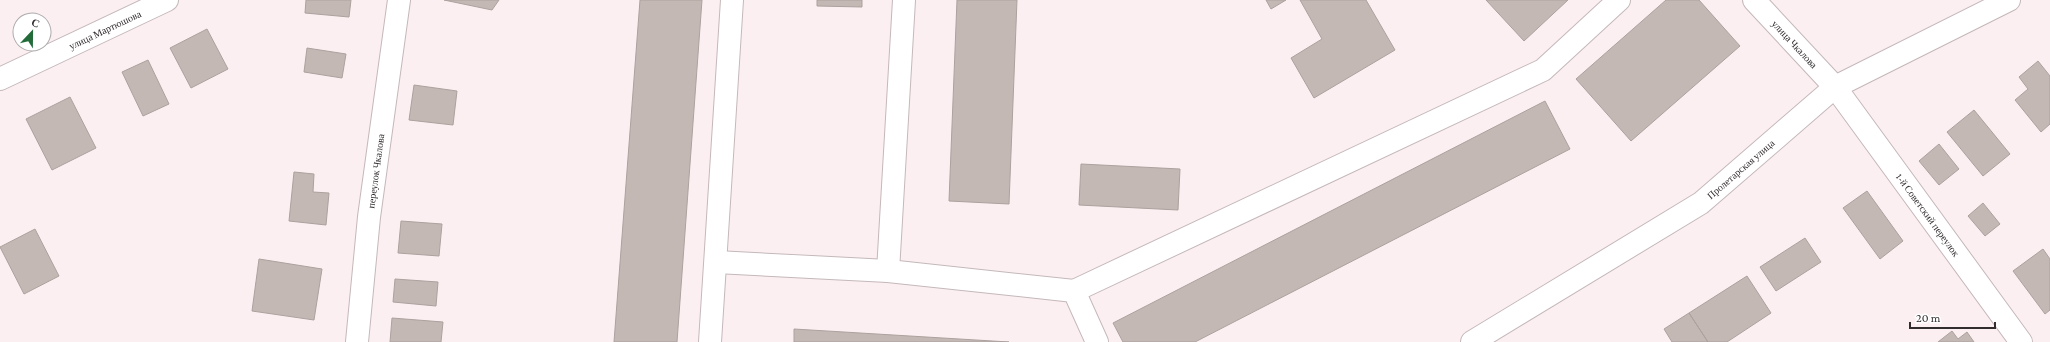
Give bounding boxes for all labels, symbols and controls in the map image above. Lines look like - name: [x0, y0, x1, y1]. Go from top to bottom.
- street label: улица Мартюшова: [67, 8, 143, 52]
- north arrow: [12, 12, 52, 52]
- text: С: [30, 16, 42, 30]
- street label: улица Чкалова: [1770, 18, 1820, 71]
- street label: переулок Чкалова: [365, 133, 387, 209]
- street label: Пролетарская улица: [1705, 137, 1777, 201]
- street label: 1-й Советский переулок: [1894, 171, 1962, 259]
- scale bar: [1910, 304, 1995, 330]
- text: 20 m: [1916, 311, 1941, 325]

